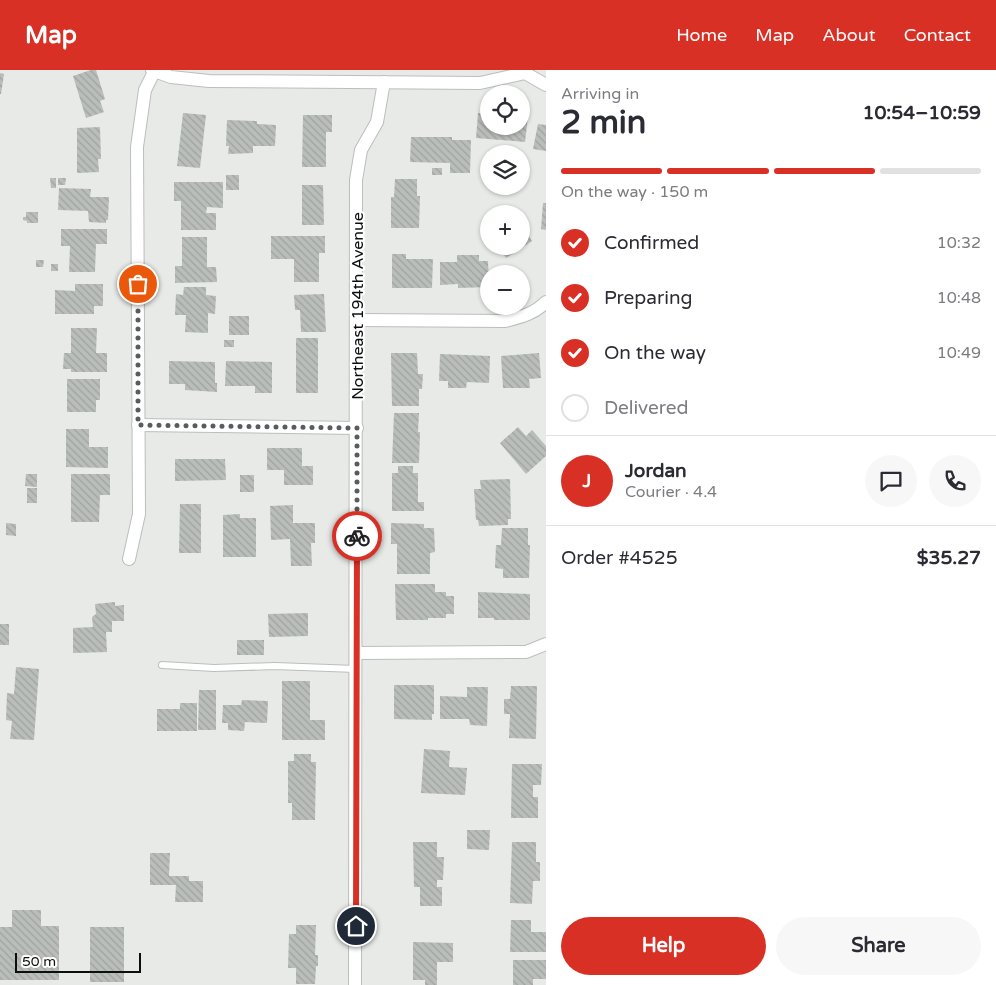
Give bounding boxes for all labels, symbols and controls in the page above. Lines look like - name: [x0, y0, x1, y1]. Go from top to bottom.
- text: Map: [25, 21, 77, 50]
- text: Home: [676, 24, 727, 46]
- text: Map: [755, 24, 794, 46]
- text: About: [822, 24, 876, 46]
- text: Contact: [904, 24, 971, 46]
- text: Arriving in: [561, 84, 639, 104]
- map controls: [480, 85, 530, 315]
- button: locate: [480, 85, 530, 135]
- text: 10:54–10:59: [862, 102, 981, 124]
- text: 2 min: [561, 104, 646, 142]
- button: layers: [480, 145, 530, 195]
- text: On the way · 150 m: [561, 182, 708, 202]
- button: +: [480, 205, 530, 255]
- street label: Northeast 194th Avenue: [348, 212, 368, 400]
- icon: check: [561, 229, 589, 257]
- text: Confirmed: [604, 232, 699, 254]
- text: 10:32: [937, 233, 981, 253]
- pin: [117, 263, 159, 305]
- button: −: [480, 265, 530, 315]
- icon: bag: [124, 270, 152, 298]
- icon: check: [561, 284, 589, 312]
- text: Preparing: [604, 287, 693, 309]
- text: 10:48: [937, 288, 981, 308]
- icon: check: [561, 339, 589, 367]
- text: On the way: [604, 342, 706, 364]
- text: 10:49: [937, 343, 981, 363]
- text: Delivered: [604, 397, 689, 419]
- button: chat: [865, 455, 917, 507]
- button: phone: [929, 455, 981, 507]
- text: Jordan: [625, 460, 687, 482]
- text: J: [583, 470, 591, 492]
- text: Courier · 4.4: [625, 482, 717, 502]
- courier: [332, 511, 382, 561]
- icon: bike: [343, 522, 371, 550]
- text: Order #4525: [561, 547, 678, 569]
- text: $35.27: [917, 547, 981, 569]
- pin: [335, 905, 377, 947]
- icon: home: [342, 912, 370, 940]
- button: Help: [561, 917, 766, 975]
- button: Share: [776, 917, 981, 975]
- scale bar: [15, 950, 141, 973]
- text: 50 m: [22, 953, 56, 970]

